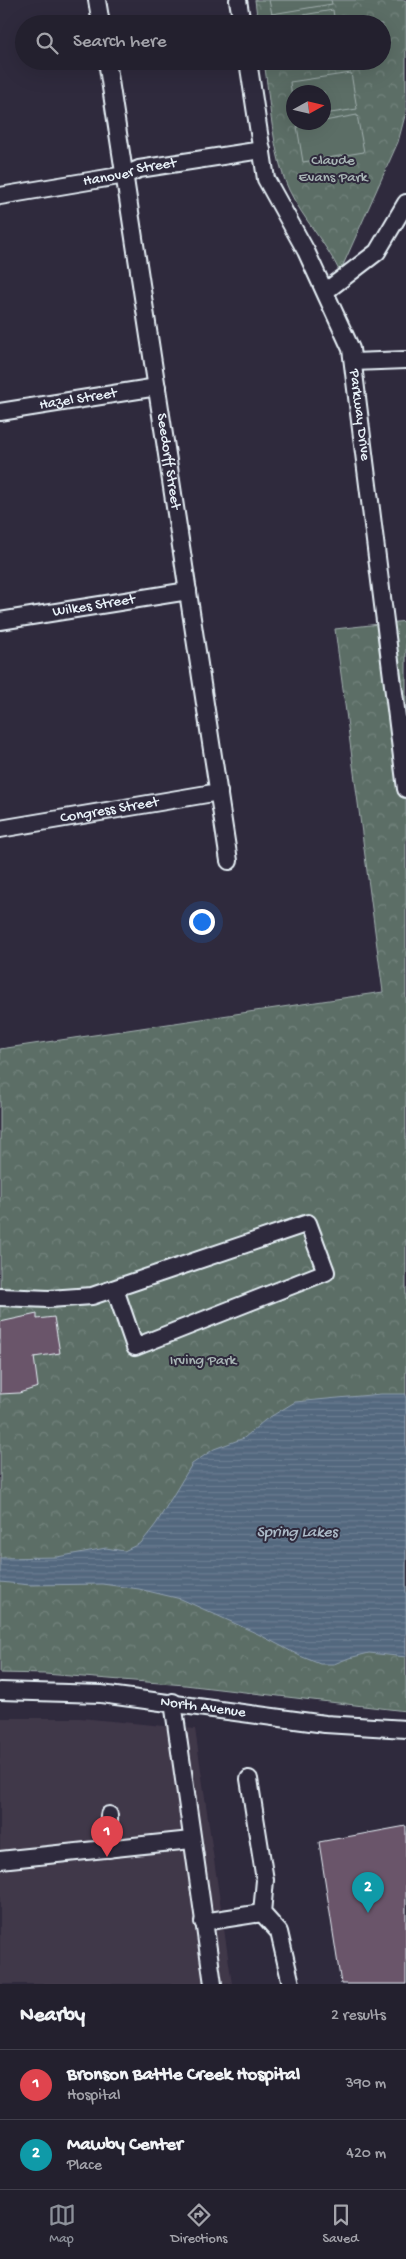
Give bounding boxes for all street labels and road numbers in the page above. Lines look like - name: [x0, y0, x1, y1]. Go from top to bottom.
- street label: Hanover Street: [82, 154, 179, 191]
- street label: Parkway Drive: [344, 367, 374, 462]
- street label: Hazel Street: [38, 384, 120, 415]
- street label: Seedorff Street: [152, 412, 185, 513]
- street label: Wilkes Street: [51, 590, 138, 621]
- street label: Congress Street: [59, 793, 162, 828]
- street label: North Avenue: [159, 1693, 247, 1722]

